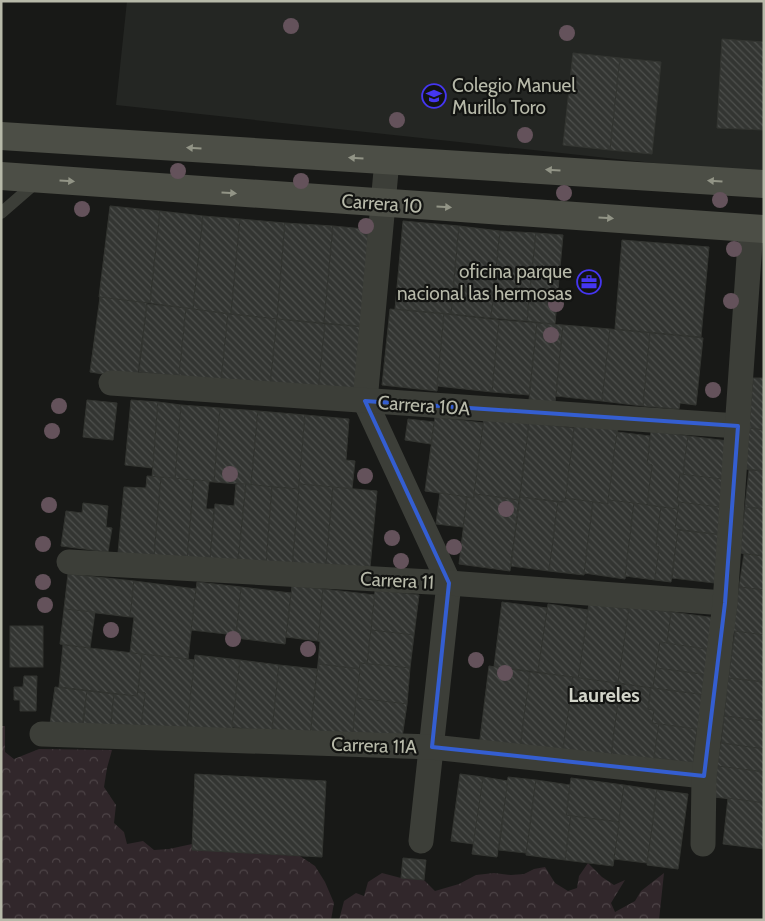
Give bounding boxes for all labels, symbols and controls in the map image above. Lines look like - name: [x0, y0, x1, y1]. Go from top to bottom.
- place label: Colegio Manuel Murillo Toro: [452, 74, 576, 119]
- school or university icon: Colegio Manuel Murillo Toro: [421, 83, 447, 109]
- one-way arrow: [185, 143, 201, 151]
- one-way arrow: [348, 153, 364, 161]
- one-way arrow: [545, 166, 561, 174]
- one-way arrow: [707, 176, 723, 184]
- one-way arrow: [60, 177, 76, 185]
- one-way arrow: [222, 189, 238, 197]
- street label: Carrera 10: [341, 189, 423, 218]
- one-way arrow: [436, 204, 452, 212]
- one-way arrow: [598, 215, 614, 223]
- place label: oficina parque nacional las hermosas: [397, 260, 572, 305]
- office icon: oficina parque nacional las hermosas: [576, 269, 602, 295]
- street label: Carrera 10A: [377, 391, 471, 420]
- street label: Carrera 11: [359, 567, 435, 594]
- district label: Laureles: [568, 683, 640, 707]
- street label: Carrera 11A: [331, 733, 417, 758]

